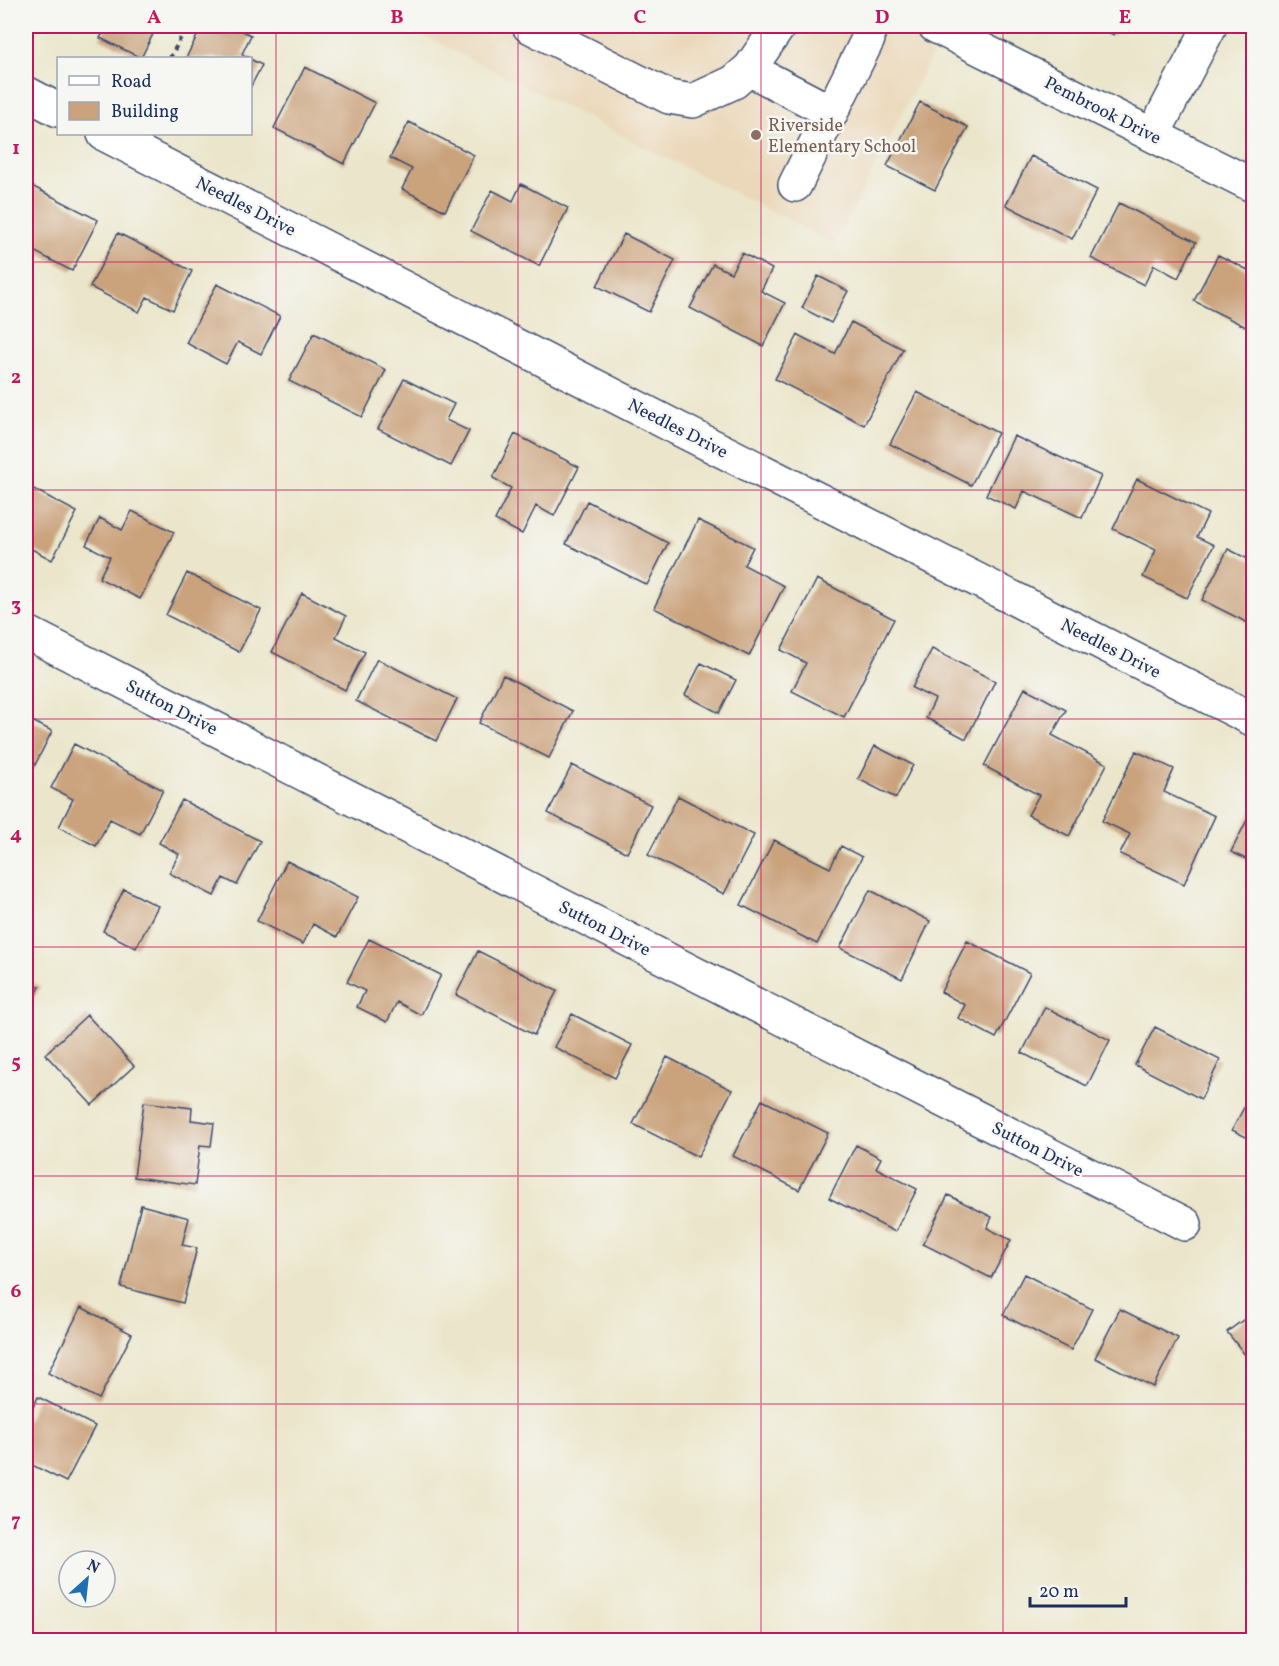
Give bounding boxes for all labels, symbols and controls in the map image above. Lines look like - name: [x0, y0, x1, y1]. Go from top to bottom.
- text: A: [147, 4, 161, 32]
- text: B: [390, 4, 404, 32]
- text: C: [634, 4, 647, 32]
- text: D: [875, 4, 889, 32]
- text: E: [1119, 4, 1131, 32]
- legend: [57, 57, 252, 135]
- text: Road: [111, 70, 152, 95]
- street label: Pembrook Drive: [1039, 71, 1165, 152]
- text: Building: [111, 100, 179, 125]
- place label: Riverside Elementary School: [768, 114, 916, 160]
- marker: Riverside Elementary School: [749, 128, 763, 142]
- text: 1: [12, 135, 20, 163]
- street label: Needles Drive: [191, 171, 300, 243]
- text: 2: [11, 364, 21, 392]
- street label: Needles Drive: [623, 393, 732, 465]
- text: 3: [11, 592, 21, 620]
- street label: Needles Drive: [1056, 613, 1165, 685]
- street label: Sutton Drive: [121, 674, 222, 742]
- text: 4: [10, 821, 22, 849]
- street label: Sutton Drive: [554, 895, 655, 963]
- text: 5: [11, 1049, 21, 1077]
- street label: Sutton Drive: [987, 1116, 1088, 1184]
- text: 6: [11, 1278, 22, 1306]
- text: 7: [11, 1507, 21, 1535]
- north arrow: [57, 1549, 117, 1609]
- text: N: [83, 1555, 103, 1580]
- scale bar: [1030, 1570, 1126, 1608]
- text: 20 m: [1039, 1580, 1079, 1605]

